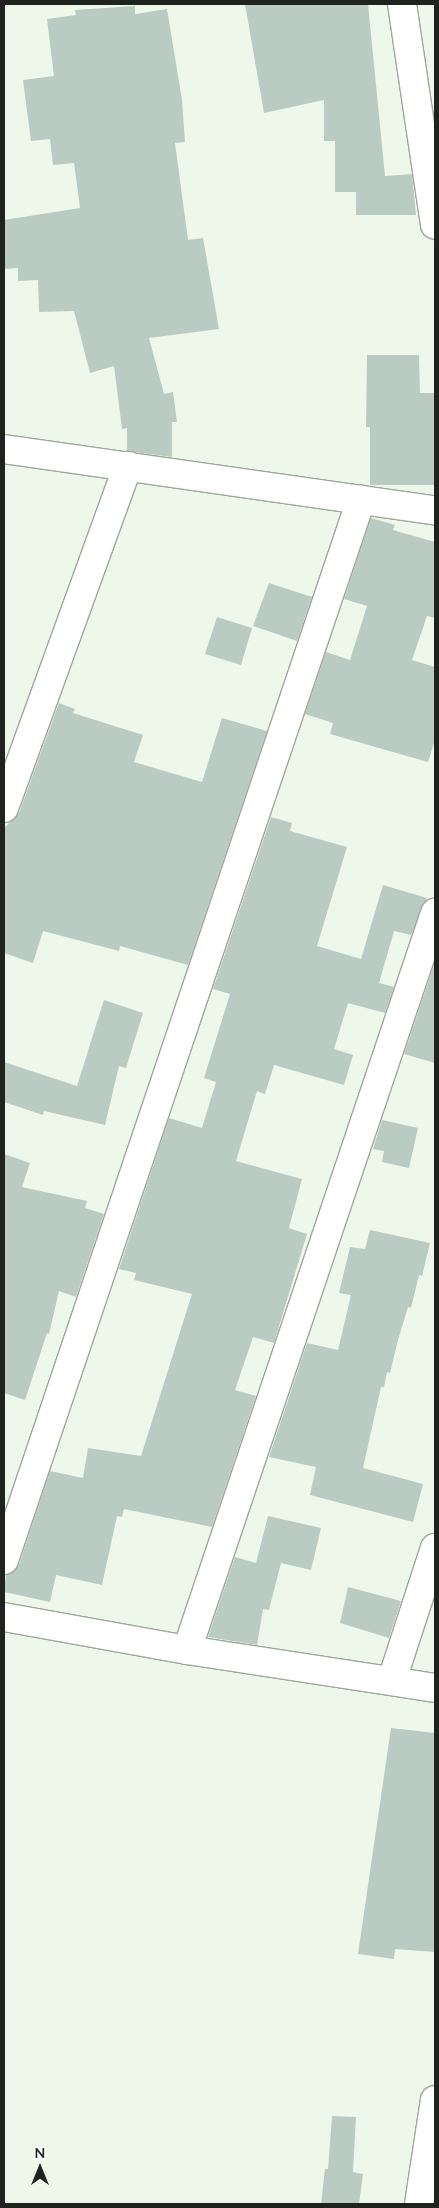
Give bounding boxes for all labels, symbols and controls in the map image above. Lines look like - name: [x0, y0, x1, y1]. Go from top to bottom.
- north arrow: [15, 2143, 65, 2193]
- text: N: [35, 2144, 45, 2161]

